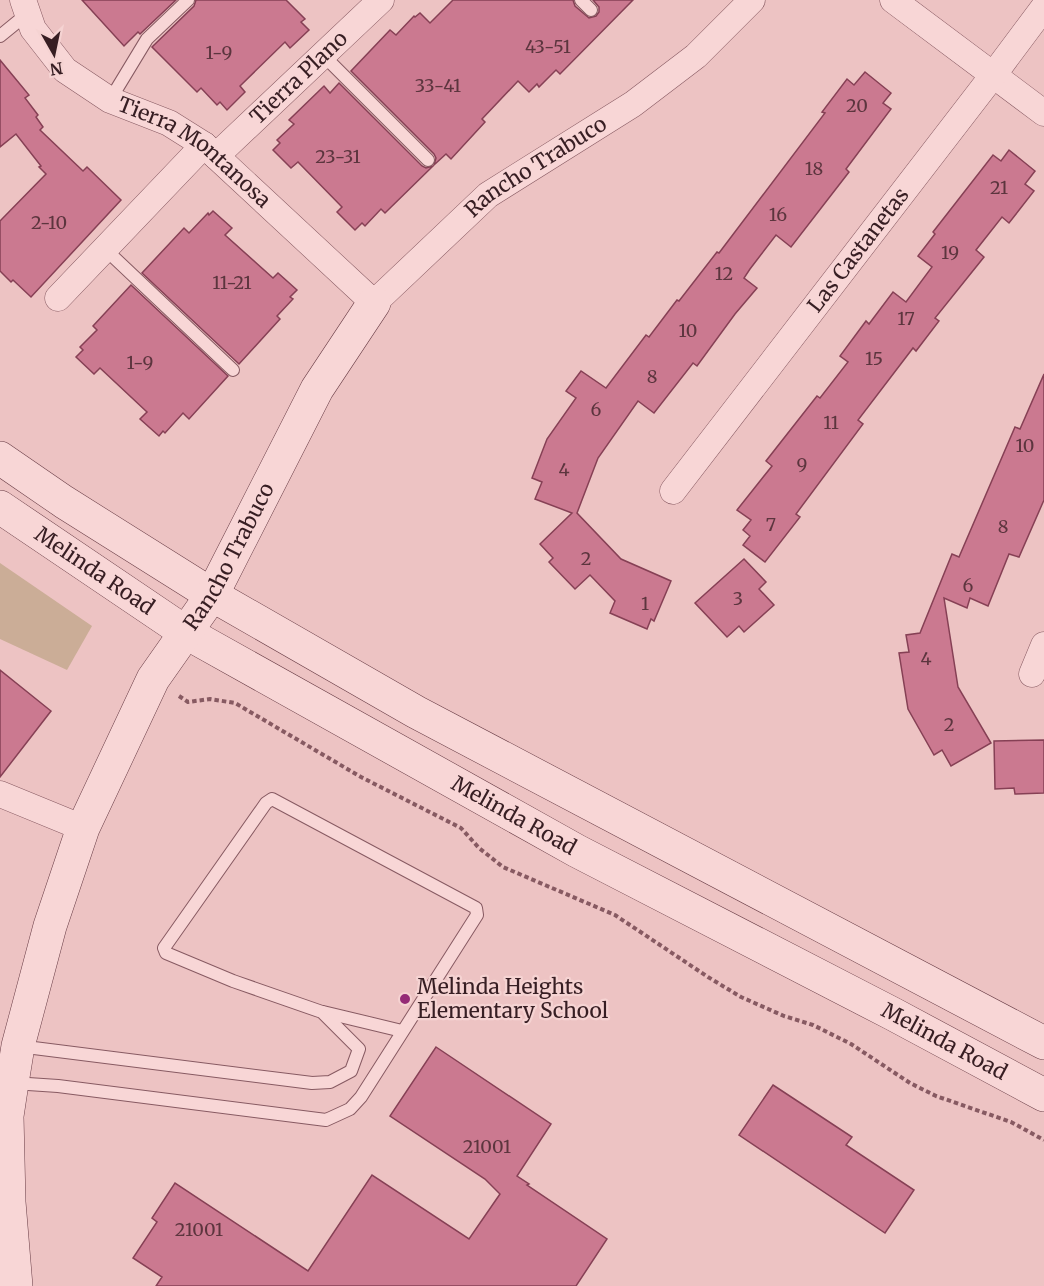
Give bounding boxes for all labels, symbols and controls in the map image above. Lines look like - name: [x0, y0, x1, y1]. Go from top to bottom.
- north arrow: [24, 24, 84, 84]
- street label: Tierra Plano: [244, 25, 353, 130]
- house number: 43-51: [525, 35, 571, 58]
- house number: 1-9: [206, 41, 232, 64]
- text: N: [48, 58, 64, 80]
- house number: 33-41: [415, 74, 461, 97]
- street label: Tierra Montanosa: [114, 90, 277, 213]
- house number: 20: [846, 94, 868, 117]
- street label: Rancho Trabuco: [459, 110, 612, 223]
- house number: 23-31: [315, 145, 361, 168]
- house number: 18: [805, 157, 823, 180]
- house number: 21: [990, 176, 1008, 199]
- street label: Las Castanetas: [801, 182, 915, 318]
- house number: 16: [769, 203, 787, 226]
- house number: 2-10: [31, 211, 67, 234]
- house number: 19: [941, 241, 959, 264]
- house number: 12: [715, 262, 733, 285]
- house number: 11-21: [212, 271, 252, 294]
- house number: 17: [897, 307, 915, 330]
- house number: 10: [679, 319, 697, 342]
- house number: 15: [865, 347, 883, 370]
- house number: 1-9: [127, 351, 153, 374]
- house number: 8: [647, 365, 657, 388]
- house number: 6: [591, 398, 602, 421]
- house number: 11: [823, 411, 839, 434]
- house number: 10: [1016, 434, 1034, 457]
- house number: 9: [797, 453, 807, 476]
- house number: 4: [558, 458, 570, 481]
- street label: Rancho Trabuco: [177, 478, 280, 635]
- house number: 7: [766, 513, 776, 536]
- house number: 8: [998, 515, 1008, 538]
- street label: Melinda Road: [30, 520, 160, 621]
- house number: 2: [581, 547, 591, 570]
- house number: 6: [963, 574, 974, 597]
- house number: 3: [733, 587, 743, 610]
- house number: 1: [641, 592, 649, 615]
- house number: 4: [920, 647, 932, 670]
- house number: 2: [944, 713, 954, 736]
- street label: Melinda Road: [447, 770, 582, 861]
- place label: Melinda Heights Elementary School: [417, 973, 609, 1024]
- marker: Melinda Heights Elementary School: [398, 992, 412, 1006]
- street label: Melinda Road: [877, 996, 1012, 1086]
- house number: 21001: [463, 1135, 511, 1158]
- house number: 21001: [175, 1218, 223, 1241]

